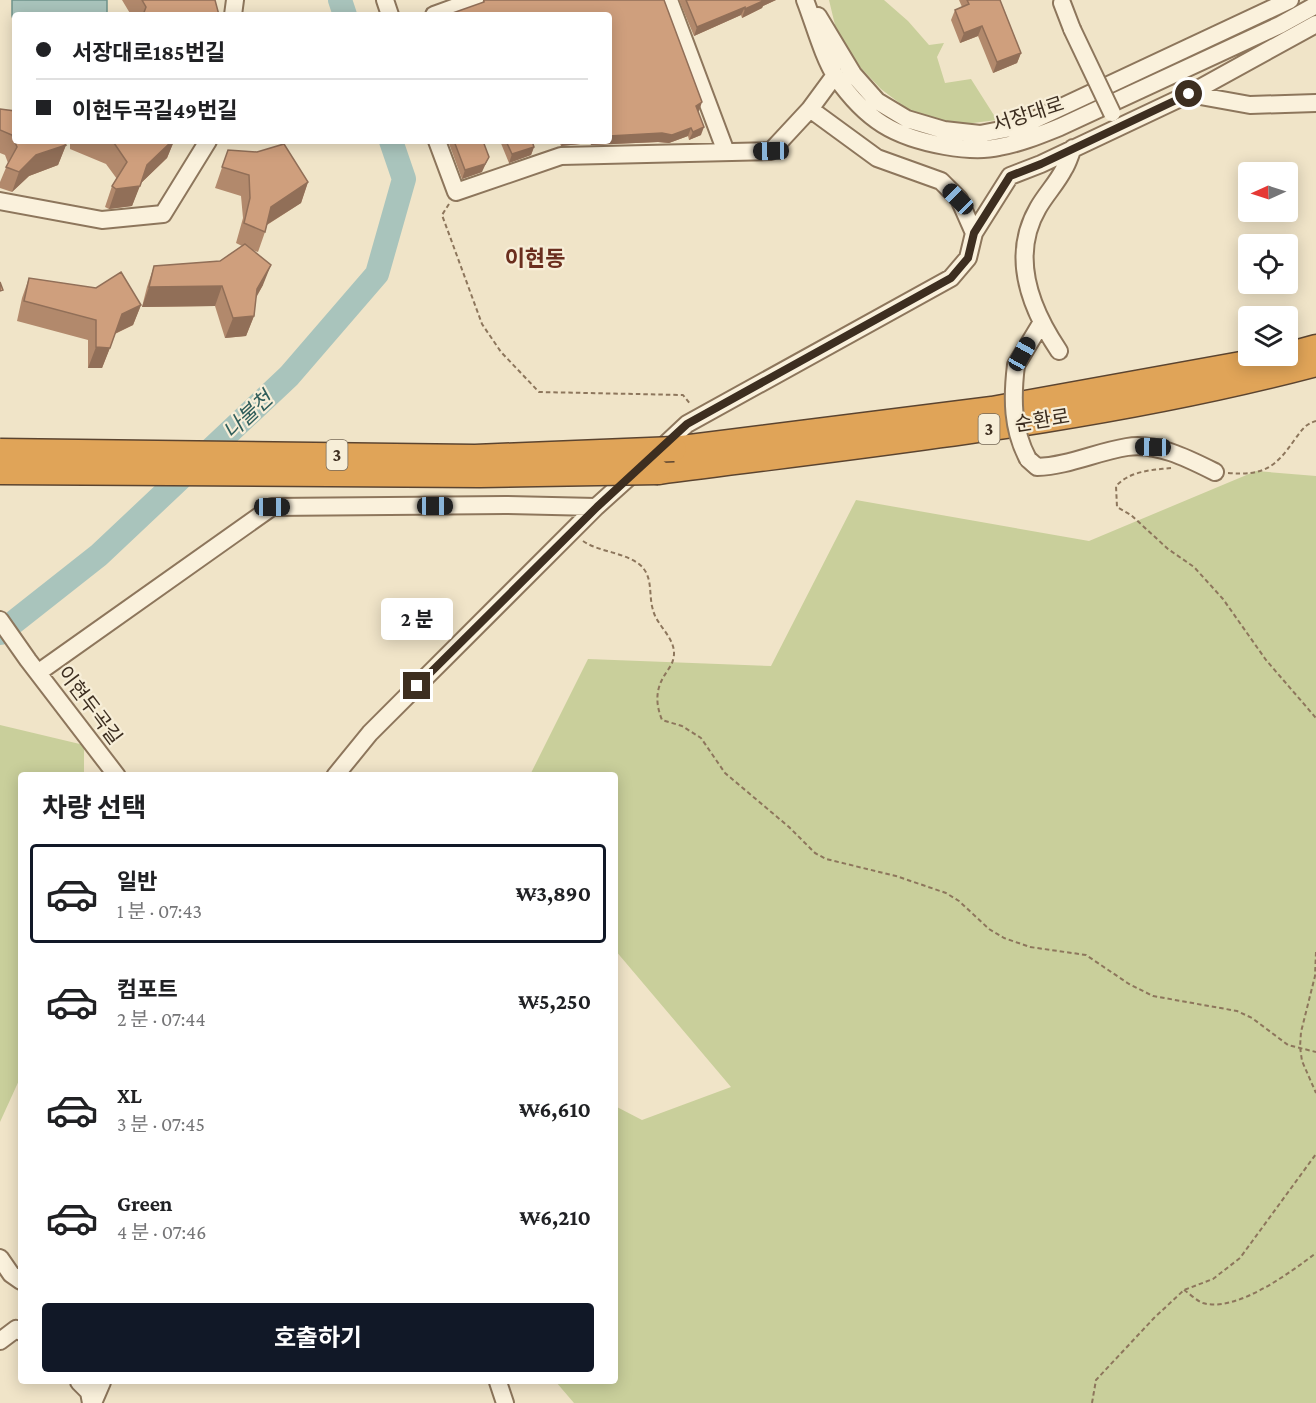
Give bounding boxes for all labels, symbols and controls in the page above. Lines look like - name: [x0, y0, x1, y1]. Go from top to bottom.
- text: 서장대로185번길: [72, 40, 225, 65]
- route start: [1175, 80, 1202, 107]
- street label: 서장대로: [990, 92, 1066, 136]
- text: 이현두곡길49번길: [72, 98, 237, 123]
- car: [753, 142, 789, 160]
- north arrow: [1238, 162, 1298, 222]
- map controls: [1238, 162, 1298, 366]
- car: [939, 180, 977, 218]
- button: locate: [1238, 234, 1298, 294]
- district label: 이현동: [505, 246, 565, 271]
- button: layers: [1238, 306, 1298, 366]
- car: [1005, 334, 1039, 374]
- water label: 나불천: [219, 385, 279, 444]
- street label: 순환로: [1013, 405, 1071, 435]
- road number: 3: [978, 414, 1000, 444]
- car: [1135, 438, 1171, 456]
- road number: 3: [326, 440, 348, 470]
- car: [417, 497, 453, 515]
- car: [254, 498, 290, 516]
- callout: 2 분: [381, 599, 453, 641]
- text: 2 분: [401, 608, 433, 630]
- street label: 이현두곡길: [54, 662, 126, 748]
- route end: [403, 672, 430, 699]
- text: 차량 선택: [42, 793, 147, 823]
- icon: car: [45, 867, 99, 921]
- text: 일반: [117, 869, 157, 894]
- text: ₩3,890: [516, 881, 591, 906]
- text: 1 분 · 07:43: [117, 900, 202, 922]
- icon: car: [45, 975, 99, 1029]
- text: 컴포트: [117, 977, 178, 1002]
- text: ₩5,250: [518, 989, 591, 1014]
- text: 2 분 · 07:44: [117, 1008, 206, 1030]
- icon: car: [45, 1083, 99, 1137]
- text: XL: [117, 1083, 142, 1108]
- text: ₩6,610: [519, 1097, 591, 1122]
- text: 3 분 · 07:45: [117, 1113, 205, 1135]
- icon: car: [45, 1191, 99, 1245]
- text: Green: [117, 1191, 173, 1216]
- text: ₩6,210: [520, 1205, 591, 1230]
- text: 4 분 · 07:46: [117, 1221, 206, 1243]
- button: 호출하기: [42, 1303, 594, 1372]

